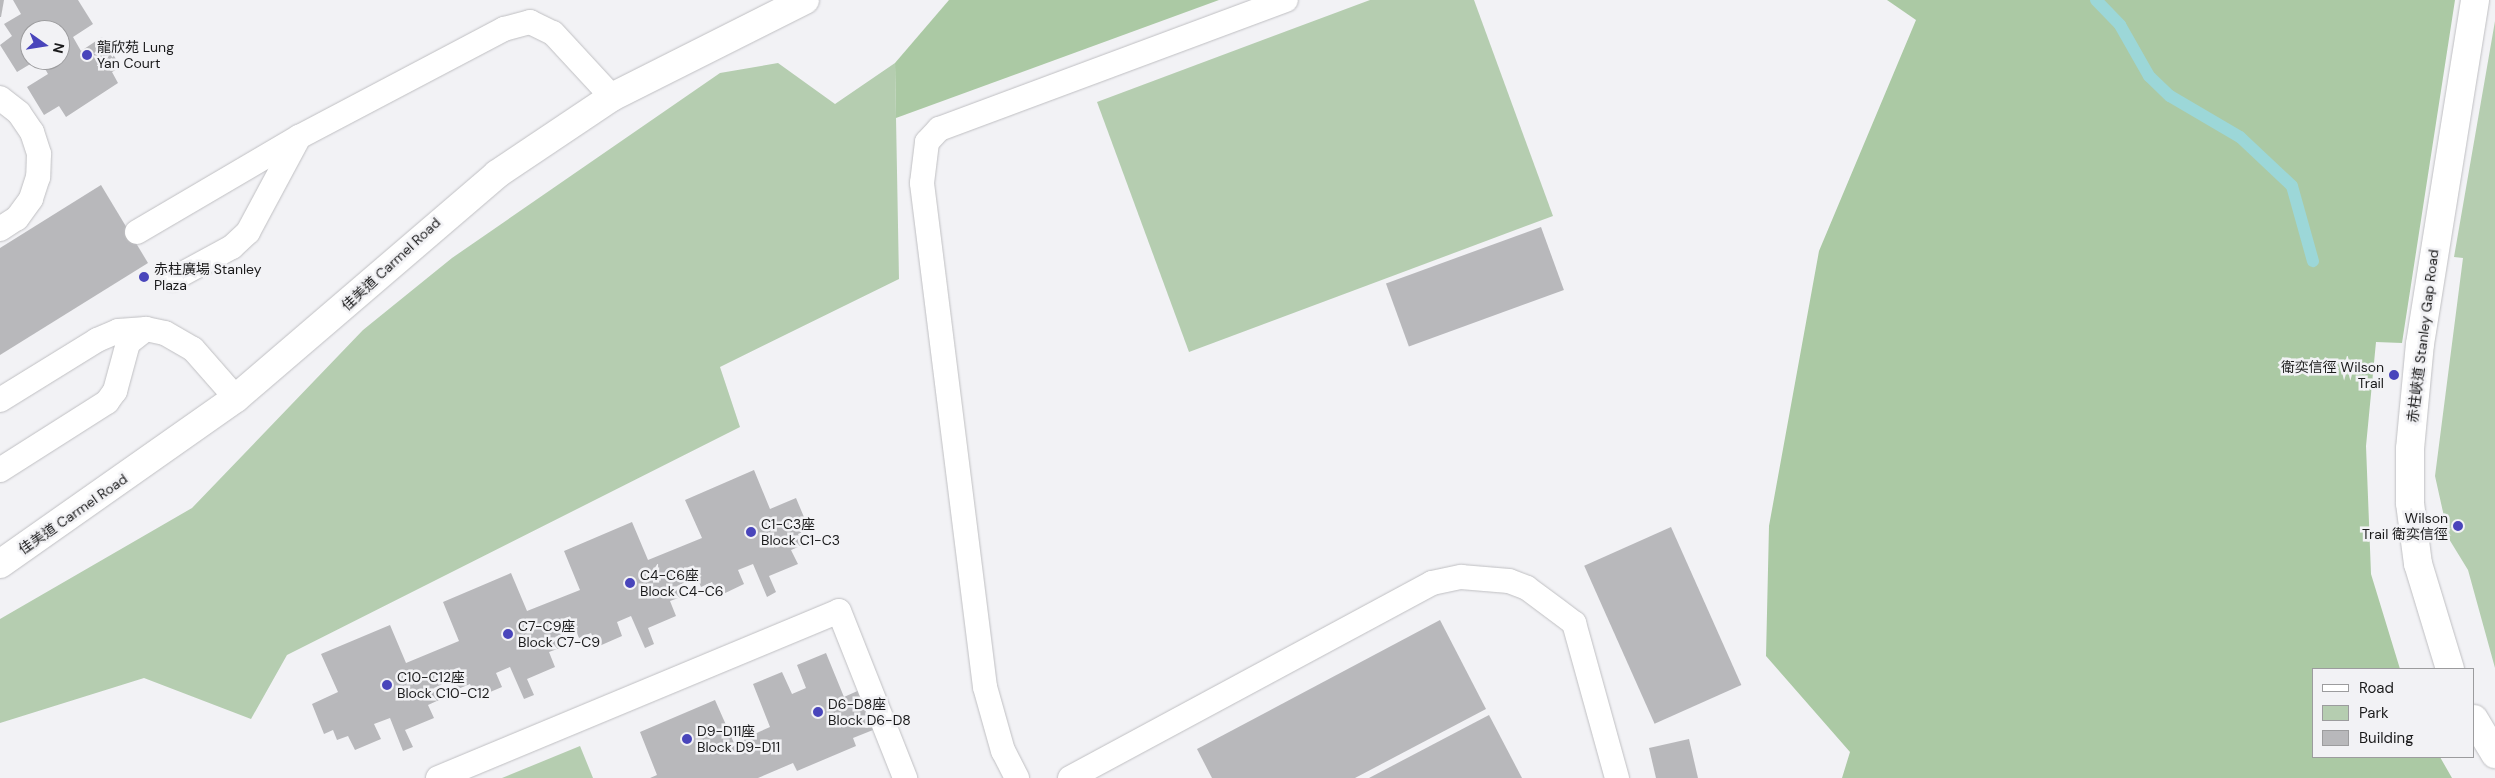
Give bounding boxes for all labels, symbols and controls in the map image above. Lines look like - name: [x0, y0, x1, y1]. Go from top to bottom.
- north arrow: [20, 20, 70, 70]
- place label: 龍欣苑 Lung Yan Court: [97, 39, 174, 72]
- text: N: [49, 41, 69, 55]
- marker: 龍欣苑 Lung Yan Court: [81, 49, 93, 61]
- street label: 佳美道 Carmel Road: [338, 214, 444, 314]
- street label: 赤柱峽道 Stanley Gap Road: [2404, 248, 2442, 424]
- place label: 赤柱廣場 Stanley Plaza: [154, 261, 262, 294]
- marker: 赤柱廣場 Stanley Plaza: [138, 271, 150, 283]
- place label: 衛奕信徑 Wilson Trail: [2281, 359, 2384, 392]
- marker: 衛奕信徑 Wilson Trail: [2388, 369, 2400, 381]
- street label: 佳美道 Carmel Road: [16, 470, 130, 558]
- place label: Wilson Trail 衛奕信徑: [2362, 510, 2448, 542]
- place label: C1-C3座 Block C1-C3: [761, 516, 840, 548]
- marker: Wilson Trail 衛奕信徑: [2452, 520, 2464, 532]
- marker: C1-C3座 Block C1-C3: [745, 526, 757, 538]
- place label: C4-C6座 Block C4-C6: [640, 567, 724, 600]
- marker: C4-C6座 Block C4-C6: [624, 577, 636, 589]
- place label: C7-C9座 Block C7-C9: [518, 618, 600, 650]
- marker: C7-C9座 Block C7-C9: [502, 628, 514, 640]
- legend: [2312, 668, 2475, 758]
- place label: C10-C12座 Block C10-C12: [397, 669, 490, 702]
- text: Road: [2359, 678, 2394, 698]
- marker: C10-C12座 Block C10-C12: [381, 679, 393, 691]
- place label: D6-D8座 Block D6-D8: [828, 696, 911, 729]
- text: Park: [2359, 703, 2389, 723]
- marker: D6-D8座 Block D6-D8: [812, 706, 824, 718]
- place label: D9-D11座 Block D9-D11: [697, 723, 780, 756]
- text: Building: [2359, 728, 2414, 748]
- marker: D9-D11座 Block D9-D11: [681, 733, 693, 745]

